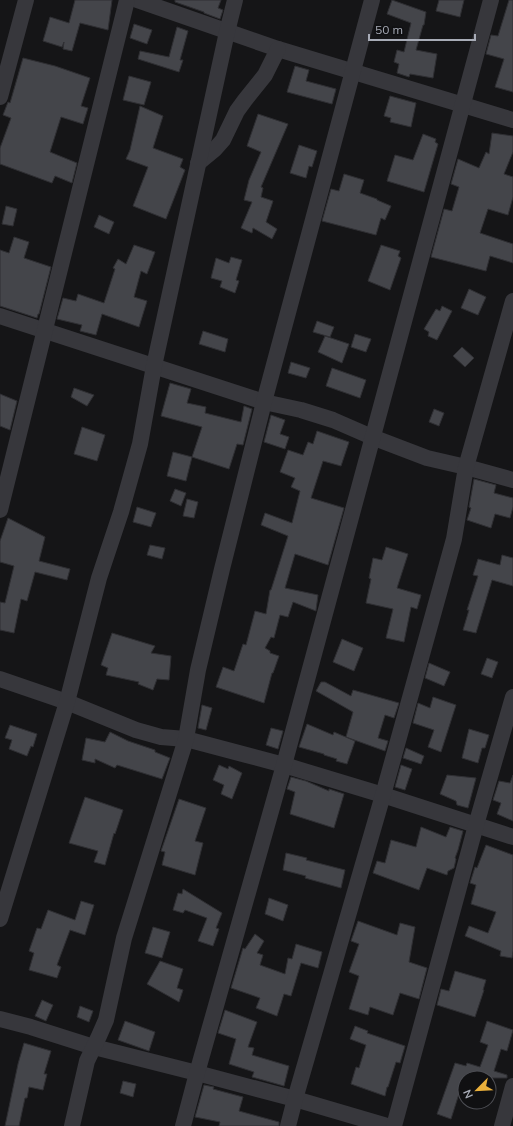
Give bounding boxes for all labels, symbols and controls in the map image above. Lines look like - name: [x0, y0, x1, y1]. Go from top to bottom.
- scale bar: [369, 16, 475, 42]
- text: 50 m: [375, 22, 403, 37]
- north arrow: [457, 1070, 497, 1110]
- text: N: [460, 1087, 476, 1101]

